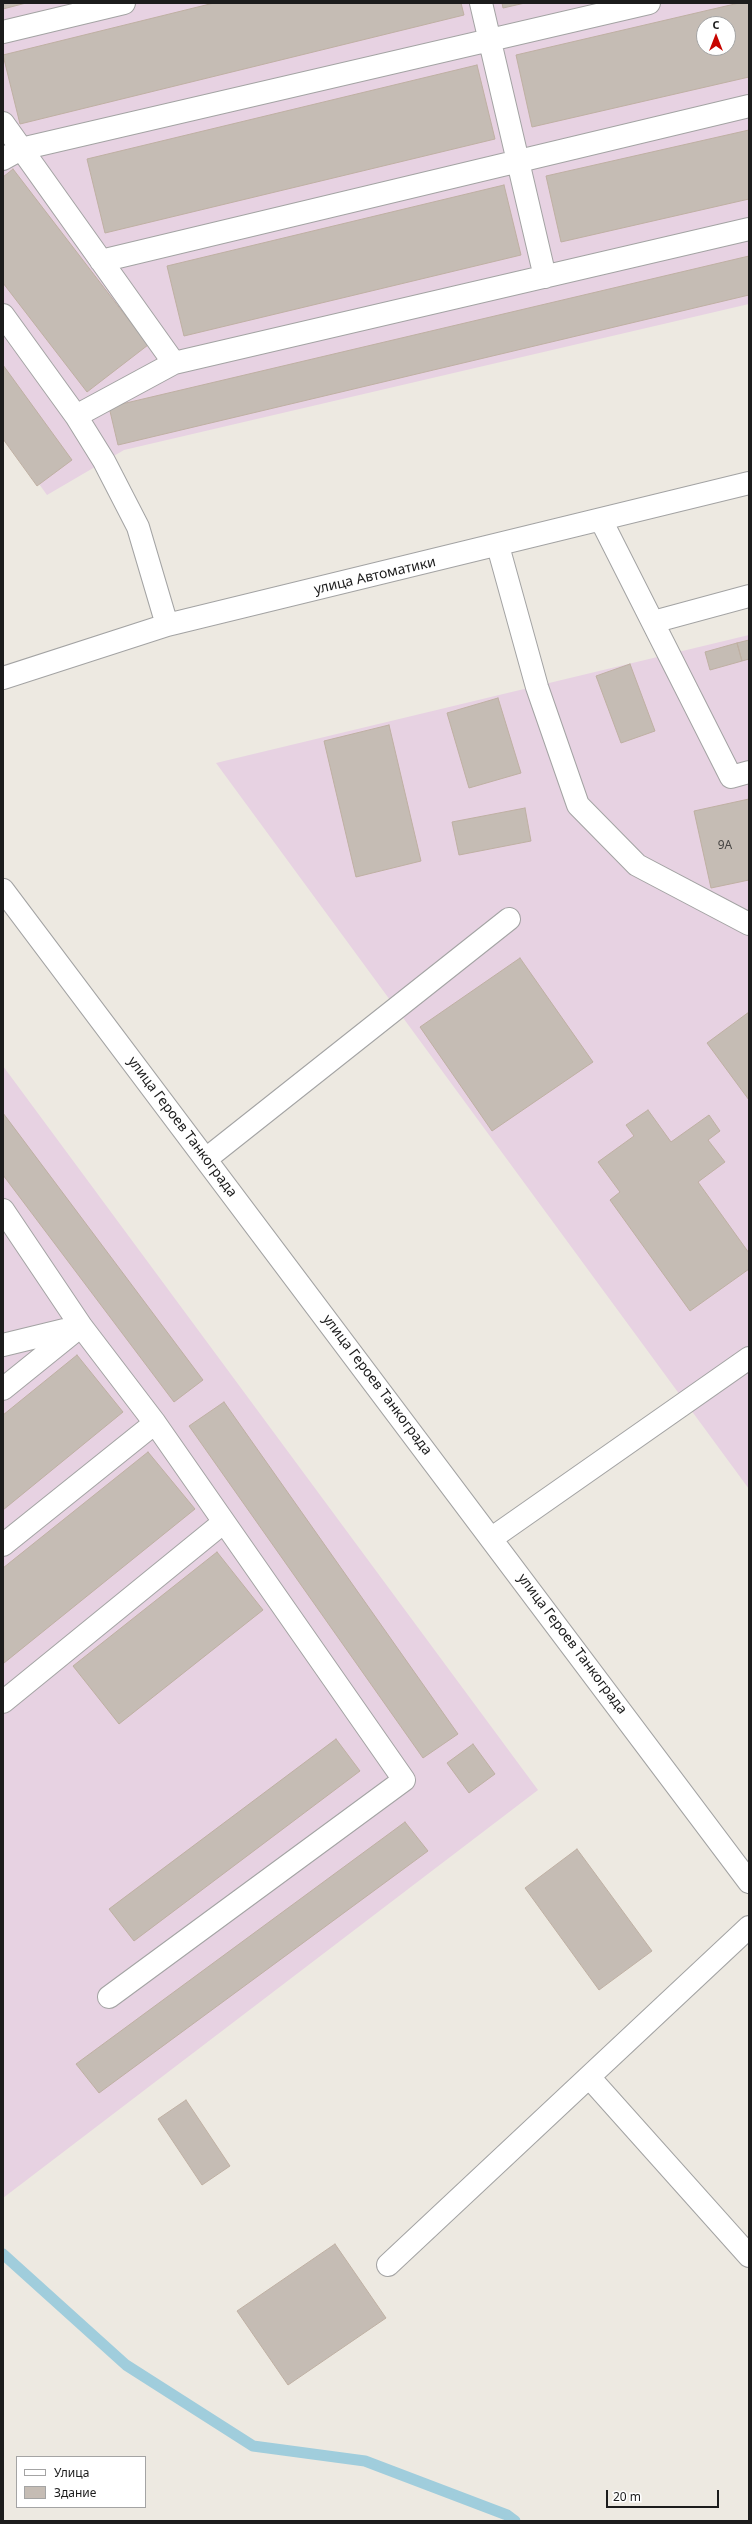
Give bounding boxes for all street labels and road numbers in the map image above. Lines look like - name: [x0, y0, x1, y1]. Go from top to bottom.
- street label: улица Автоматики: [312, 554, 438, 598]
- street label: улица Героев Танкограда: [124, 1053, 240, 1201]
- street label: улица Героев Танкограда: [319, 1311, 435, 1459]
- street label: улица Героев Танкограда: [514, 1570, 630, 1718]

